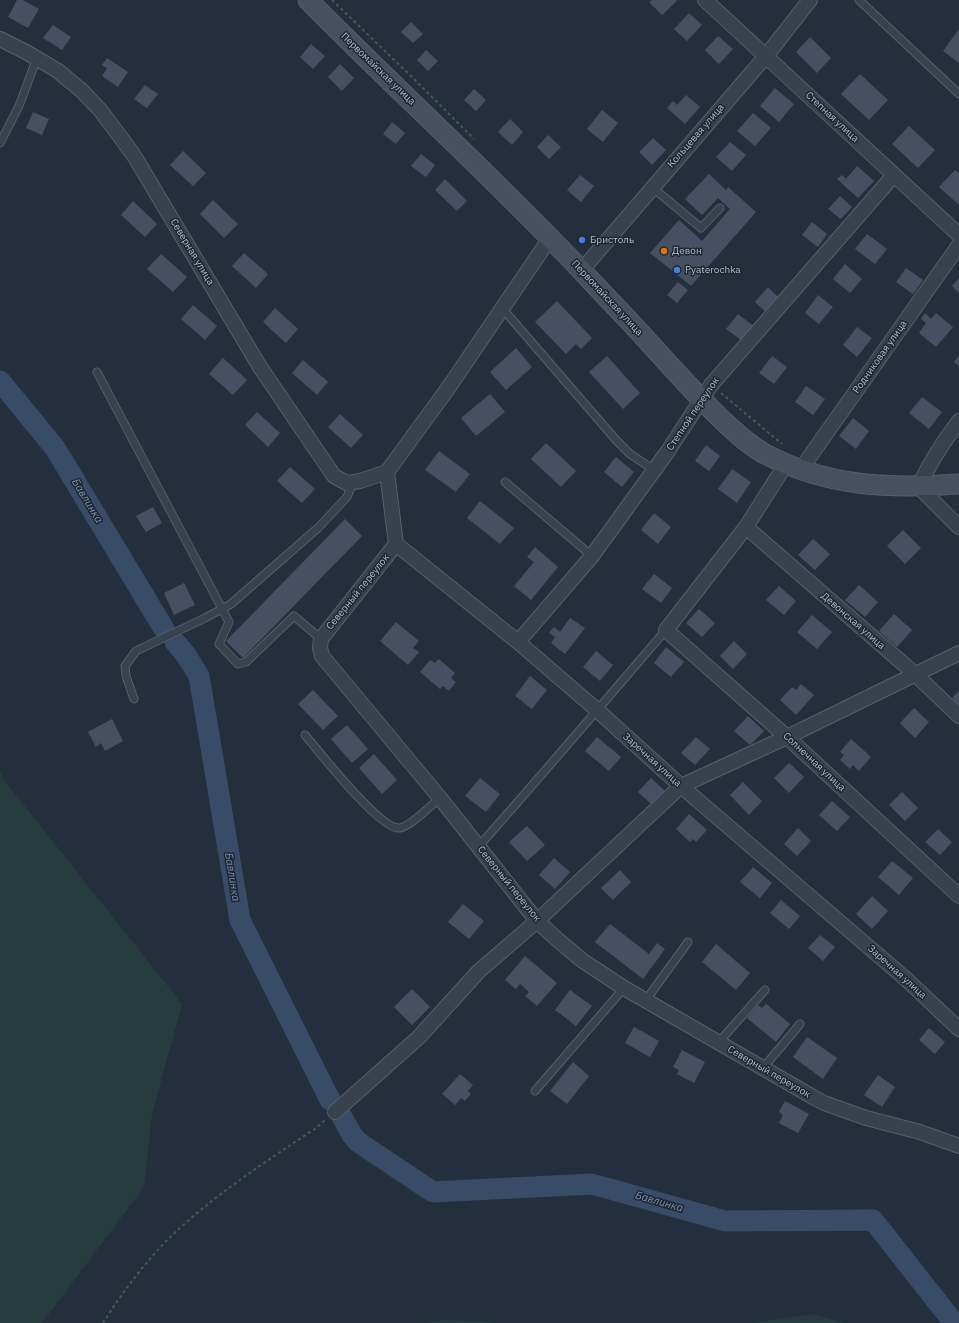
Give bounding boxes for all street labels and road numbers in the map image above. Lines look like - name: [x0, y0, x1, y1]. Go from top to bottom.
- street label: Первомайская улица: [338, 30, 418, 108]
- street label: Степная улица: [803, 89, 861, 145]
- street label: Кольцевая улица: [665, 102, 727, 170]
- street label: Северная улица: [167, 217, 217, 287]
- street label: Первомайская улица: [569, 258, 645, 338]
- street label: Родниковая улица: [850, 318, 910, 396]
- street label: Степной переулок: [664, 375, 722, 453]
- street label: Северный переулок: [324, 552, 392, 632]
- street label: Девонская улица: [819, 590, 887, 652]
- street label: Солнечная улица: [780, 730, 848, 794]
- street label: Заречная улица: [620, 731, 684, 789]
- street label: Северный переулок: [475, 844, 543, 924]
- street label: Заречная улица: [865, 943, 929, 1001]
- street label: Северный переулок: [725, 1043, 813, 1101]

